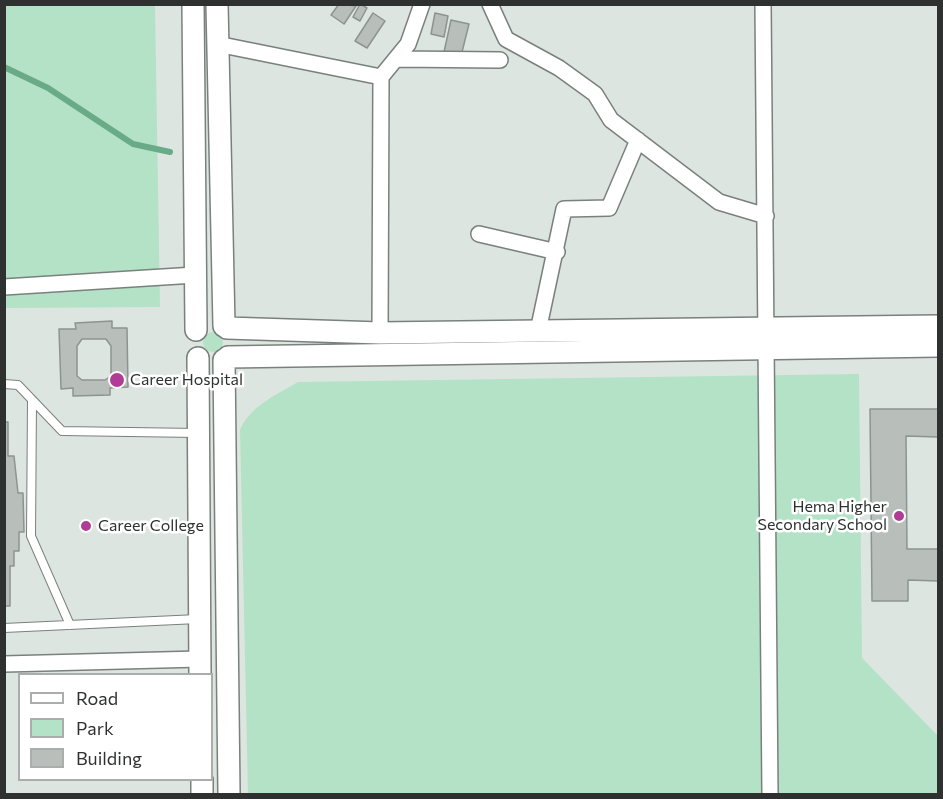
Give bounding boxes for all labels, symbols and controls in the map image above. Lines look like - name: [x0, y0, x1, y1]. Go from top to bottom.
- place label: Career Hospital: [130, 370, 243, 390]
- marker: Career Hospital: [108, 371, 126, 389]
- place label: Hema Higher Secondary School: [758, 497, 887, 535]
- marker: Hema Higher Secondary School: [892, 509, 906, 523]
- place label: Career College: [98, 516, 204, 536]
- marker: Career College: [79, 519, 93, 533]
- legend: [18, 673, 213, 781]
- text: Road: [76, 687, 118, 709]
- text: Park: [76, 717, 114, 739]
- text: Building: [76, 747, 142, 769]

